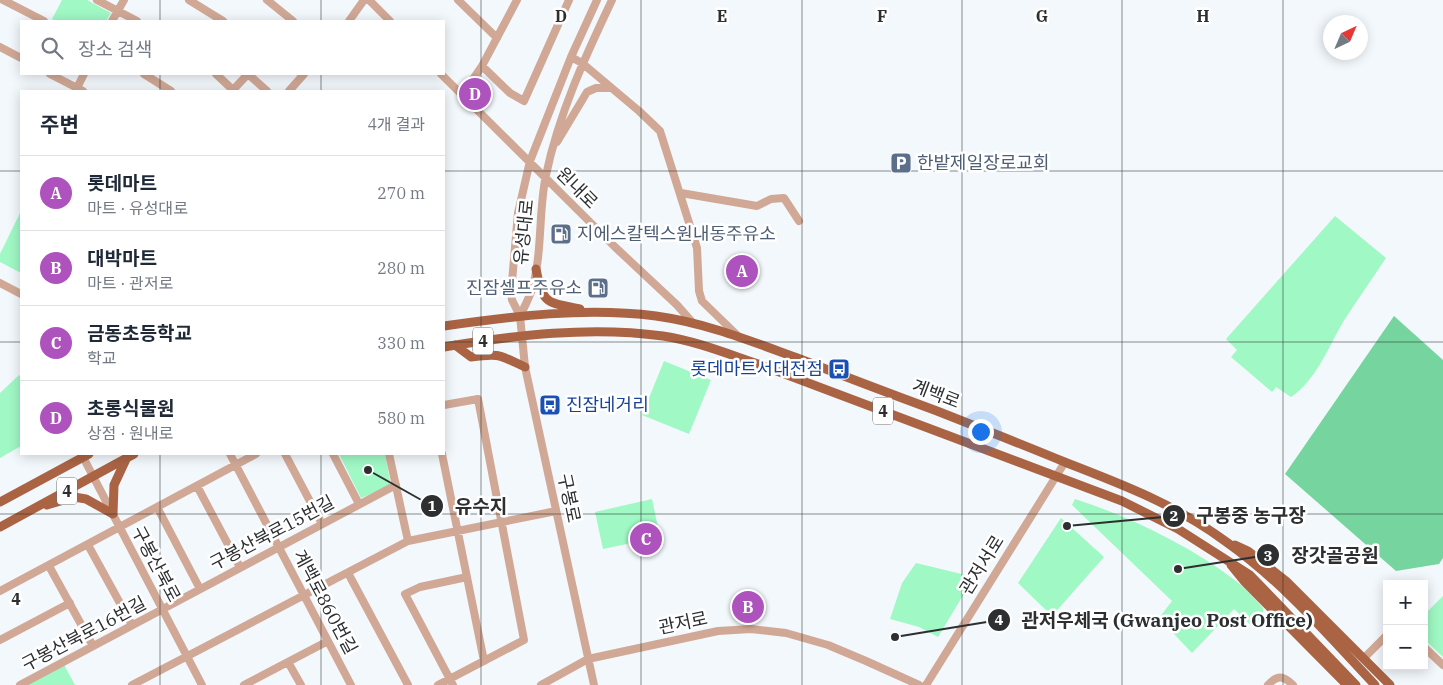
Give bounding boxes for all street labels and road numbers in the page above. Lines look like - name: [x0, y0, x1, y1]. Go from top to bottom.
- street label: 원내로: [552, 162, 603, 213]
- street label: 유성대로: [509, 198, 538, 266]
- road number: 4: [473, 328, 493, 354]
- street label: 계백로: [909, 374, 963, 413]
- road number: 4: [873, 398, 893, 424]
- street label: 구봉로: [553, 471, 586, 525]
- road number: 4: [57, 478, 77, 504]
- street label: 구봉산북로15번길: [206, 490, 338, 575]
- street label: 구봉산북로: [127, 522, 186, 606]
- street label: 관저서로: [954, 531, 1009, 599]
- street label: 계백로860번길: [288, 546, 363, 658]
- street label: 구봉산북로16번길: [18, 591, 150, 676]
- street label: 관저로: [656, 606, 710, 639]

